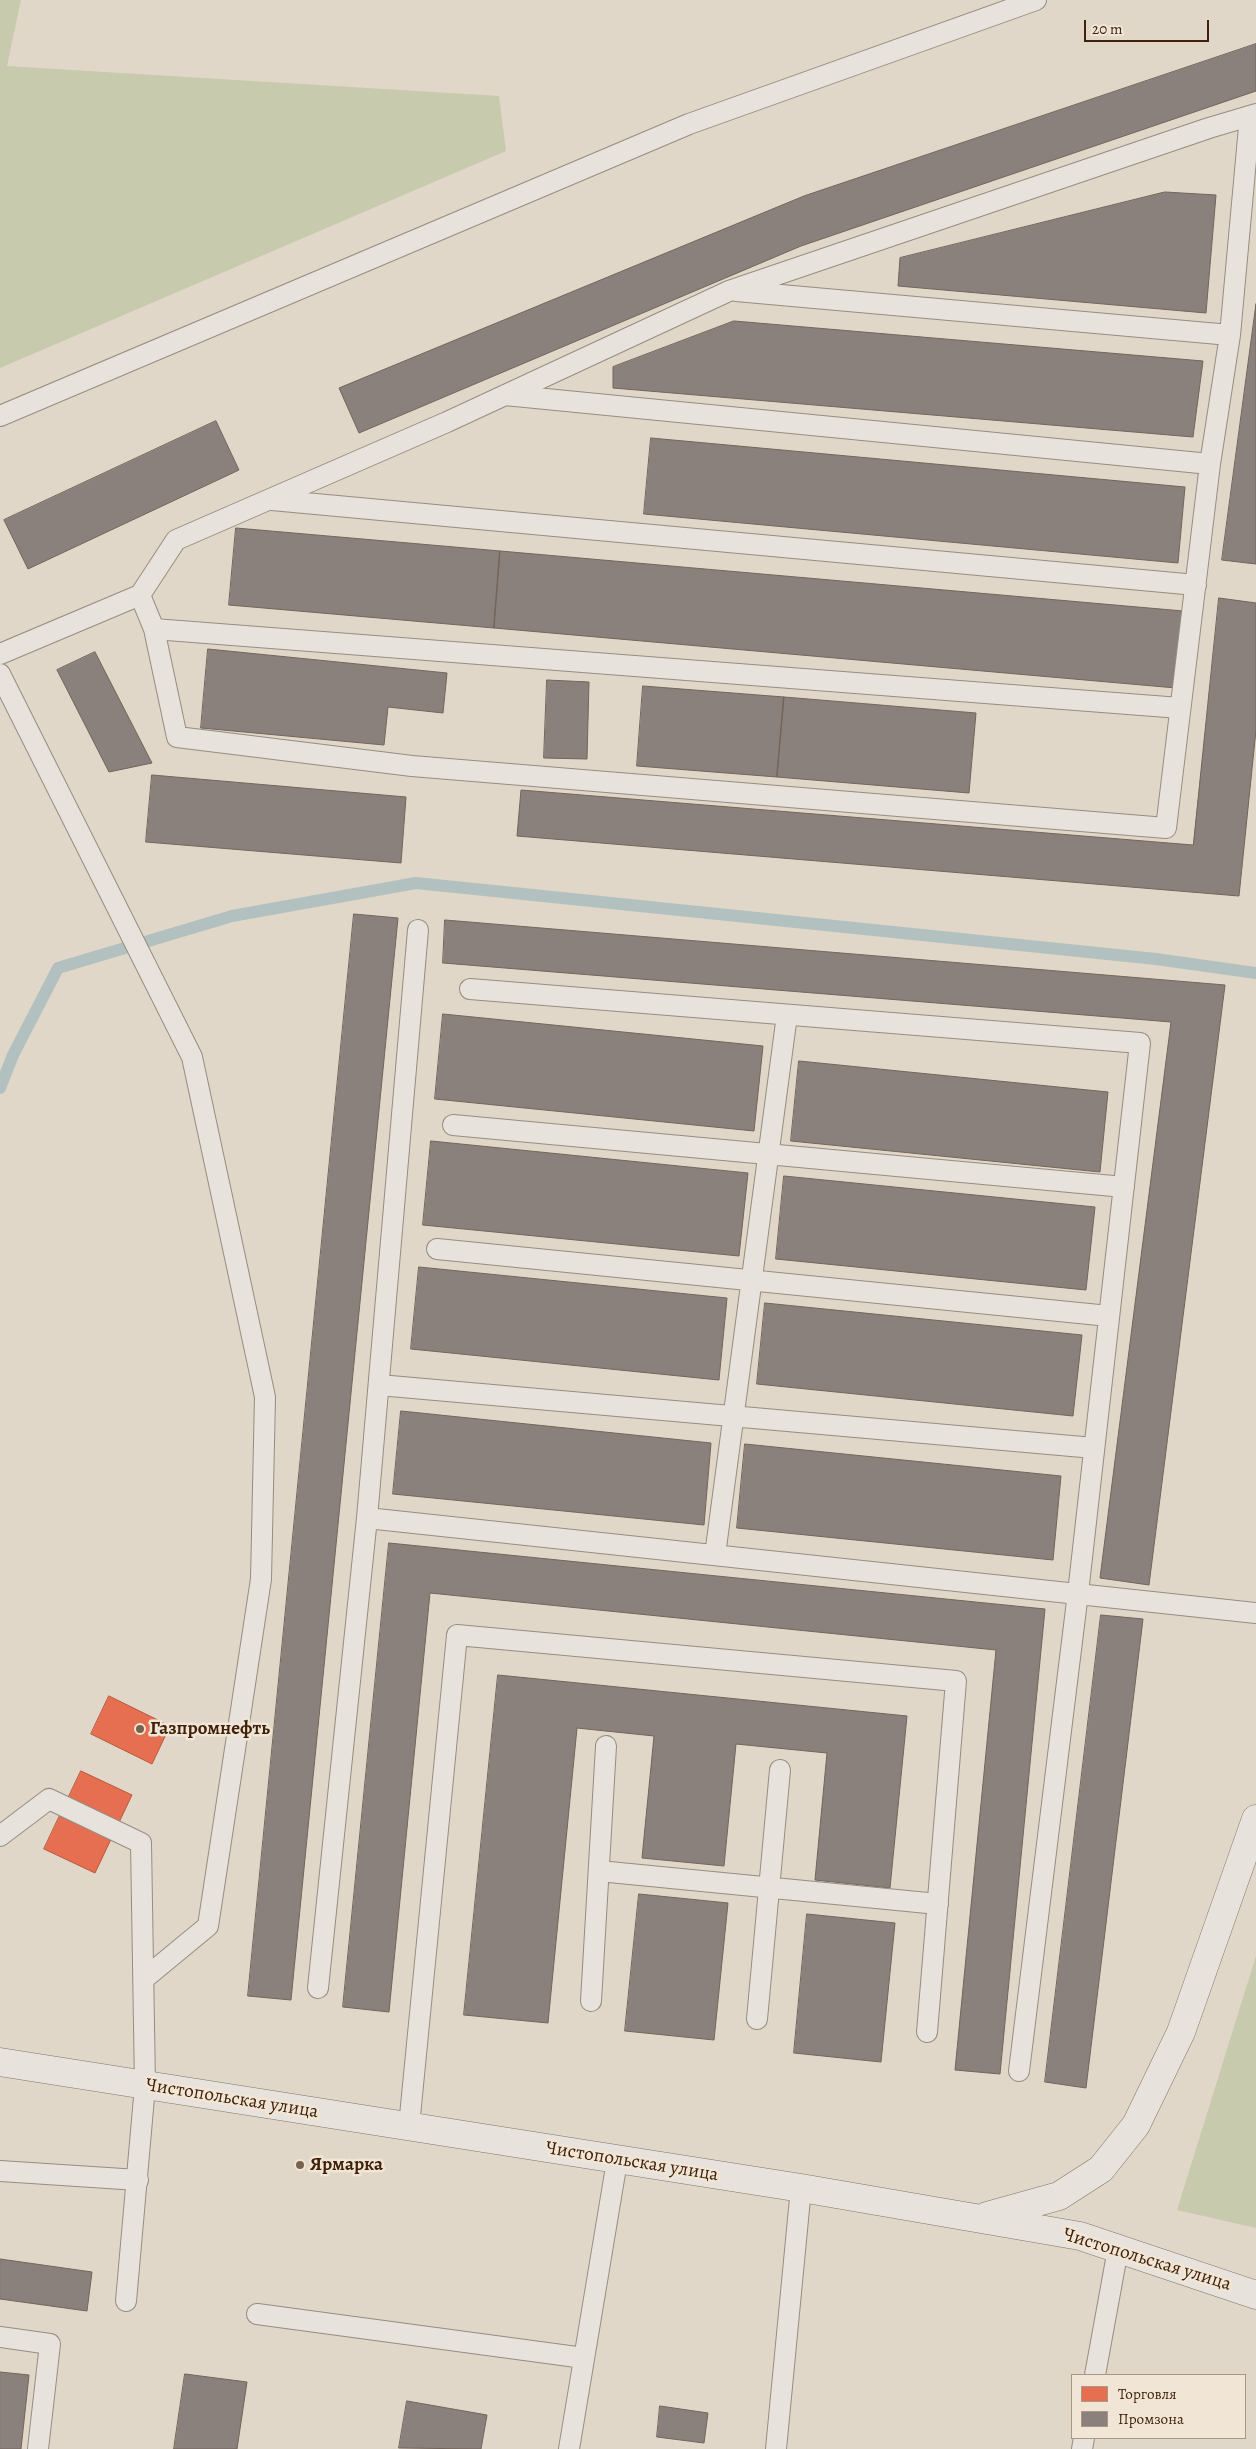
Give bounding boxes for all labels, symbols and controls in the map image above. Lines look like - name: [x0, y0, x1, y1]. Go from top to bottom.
- scale bar: [1086, 10, 1211, 42]
- text: 20 m: [1092, 19, 1123, 39]
- place label: Газпромнефть: [150, 1718, 270, 1740]
- marker: Газпромнефть: [134, 1723, 146, 1735]
- street label: Чистопольская улица: [144, 2074, 320, 2124]
- street label: Чистопольская улица: [544, 2137, 720, 2187]
- place label: Ярмарка: [310, 2154, 383, 2176]
- marker: Ярмарка: [294, 2159, 306, 2171]
- street label: Чистопольская улица: [1060, 2224, 1234, 2296]
- legend: [1071, 2374, 1246, 2439]
- text: Торговля: [1118, 2384, 1176, 2404]
- text: Промзона: [1118, 2409, 1184, 2429]

